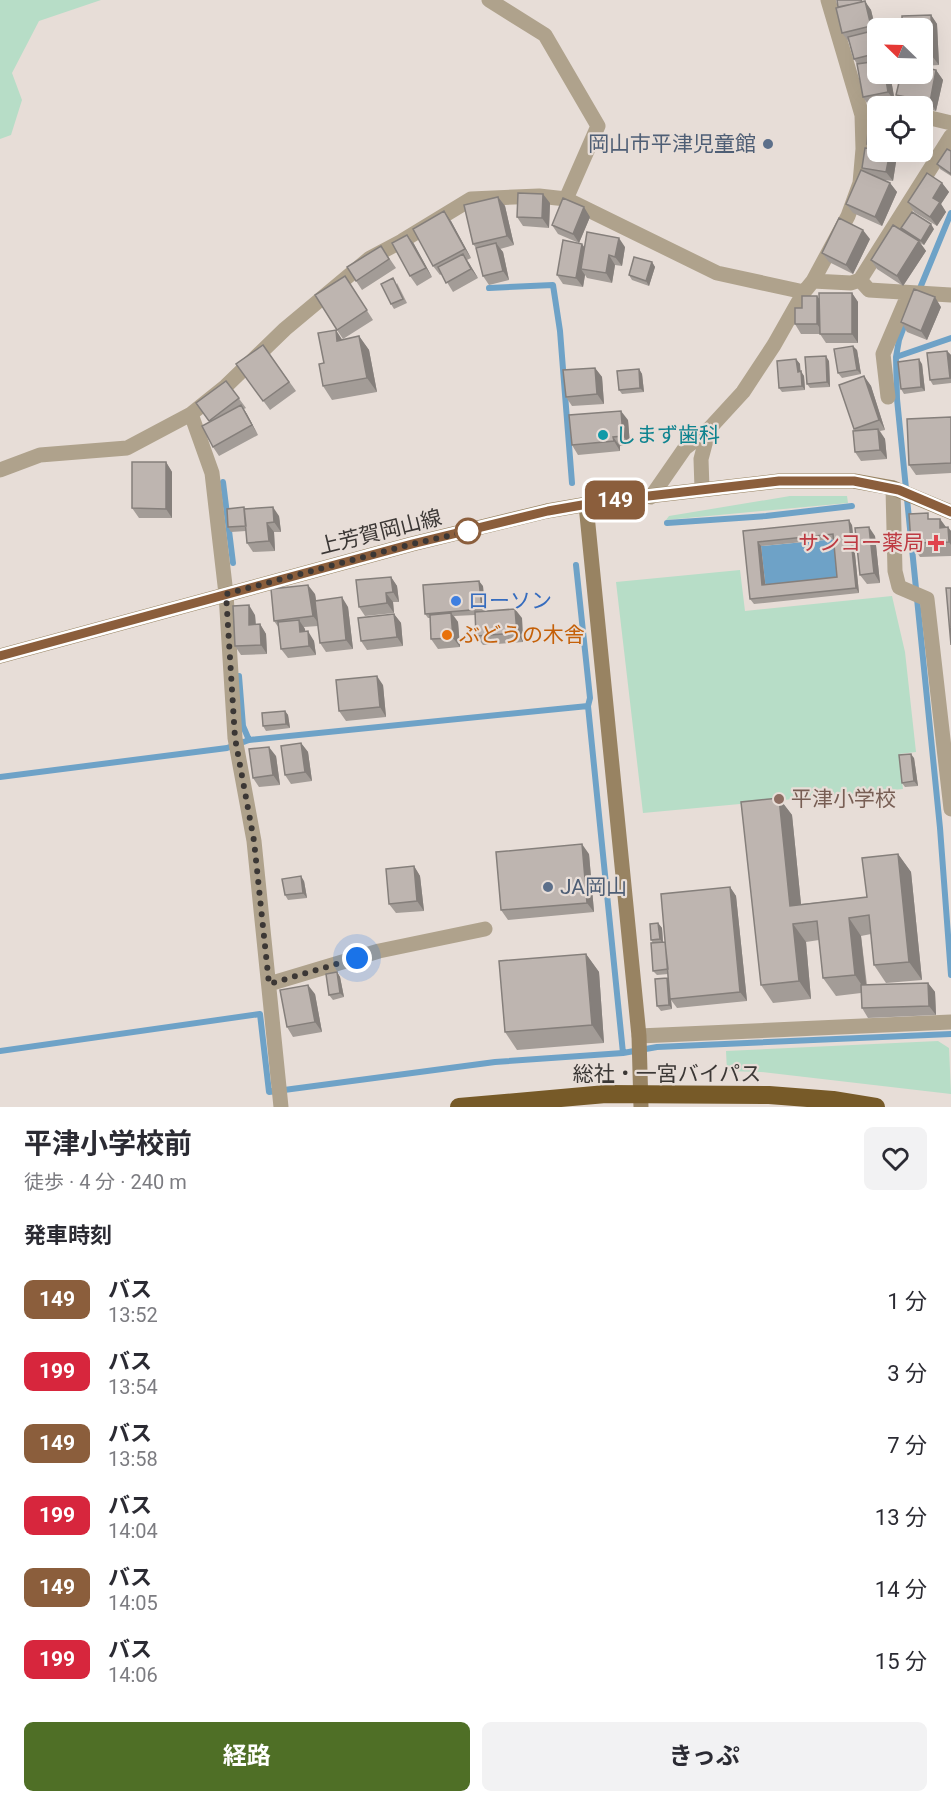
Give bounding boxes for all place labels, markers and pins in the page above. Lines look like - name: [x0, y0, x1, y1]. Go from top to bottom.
- place label: 岡山市平津児童館: [588, 132, 756, 156]
- marker: 岡山市平津児童館: [761, 137, 775, 151]
- place label: しまず歯科: [615, 423, 720, 447]
- marker: しまず歯科: [596, 428, 610, 442]
- unlabelled marker: [455, 518, 481, 544]
- place label: サンヨー薬局: [798, 531, 924, 555]
- marker: サンヨー薬局: [929, 536, 943, 550]
- place label: ローソン: [468, 589, 552, 613]
- marker: ローソン: [449, 594, 463, 608]
- place label: ぶどうの木舎: [459, 623, 585, 647]
- marker: ぶどうの木舎: [440, 628, 454, 642]
- place label: 平津小学校: [791, 787, 896, 811]
- marker: 平津小学校: [772, 792, 786, 806]
- place label: JA岡山: [560, 875, 627, 899]
- marker: JA岡山: [541, 880, 555, 894]

